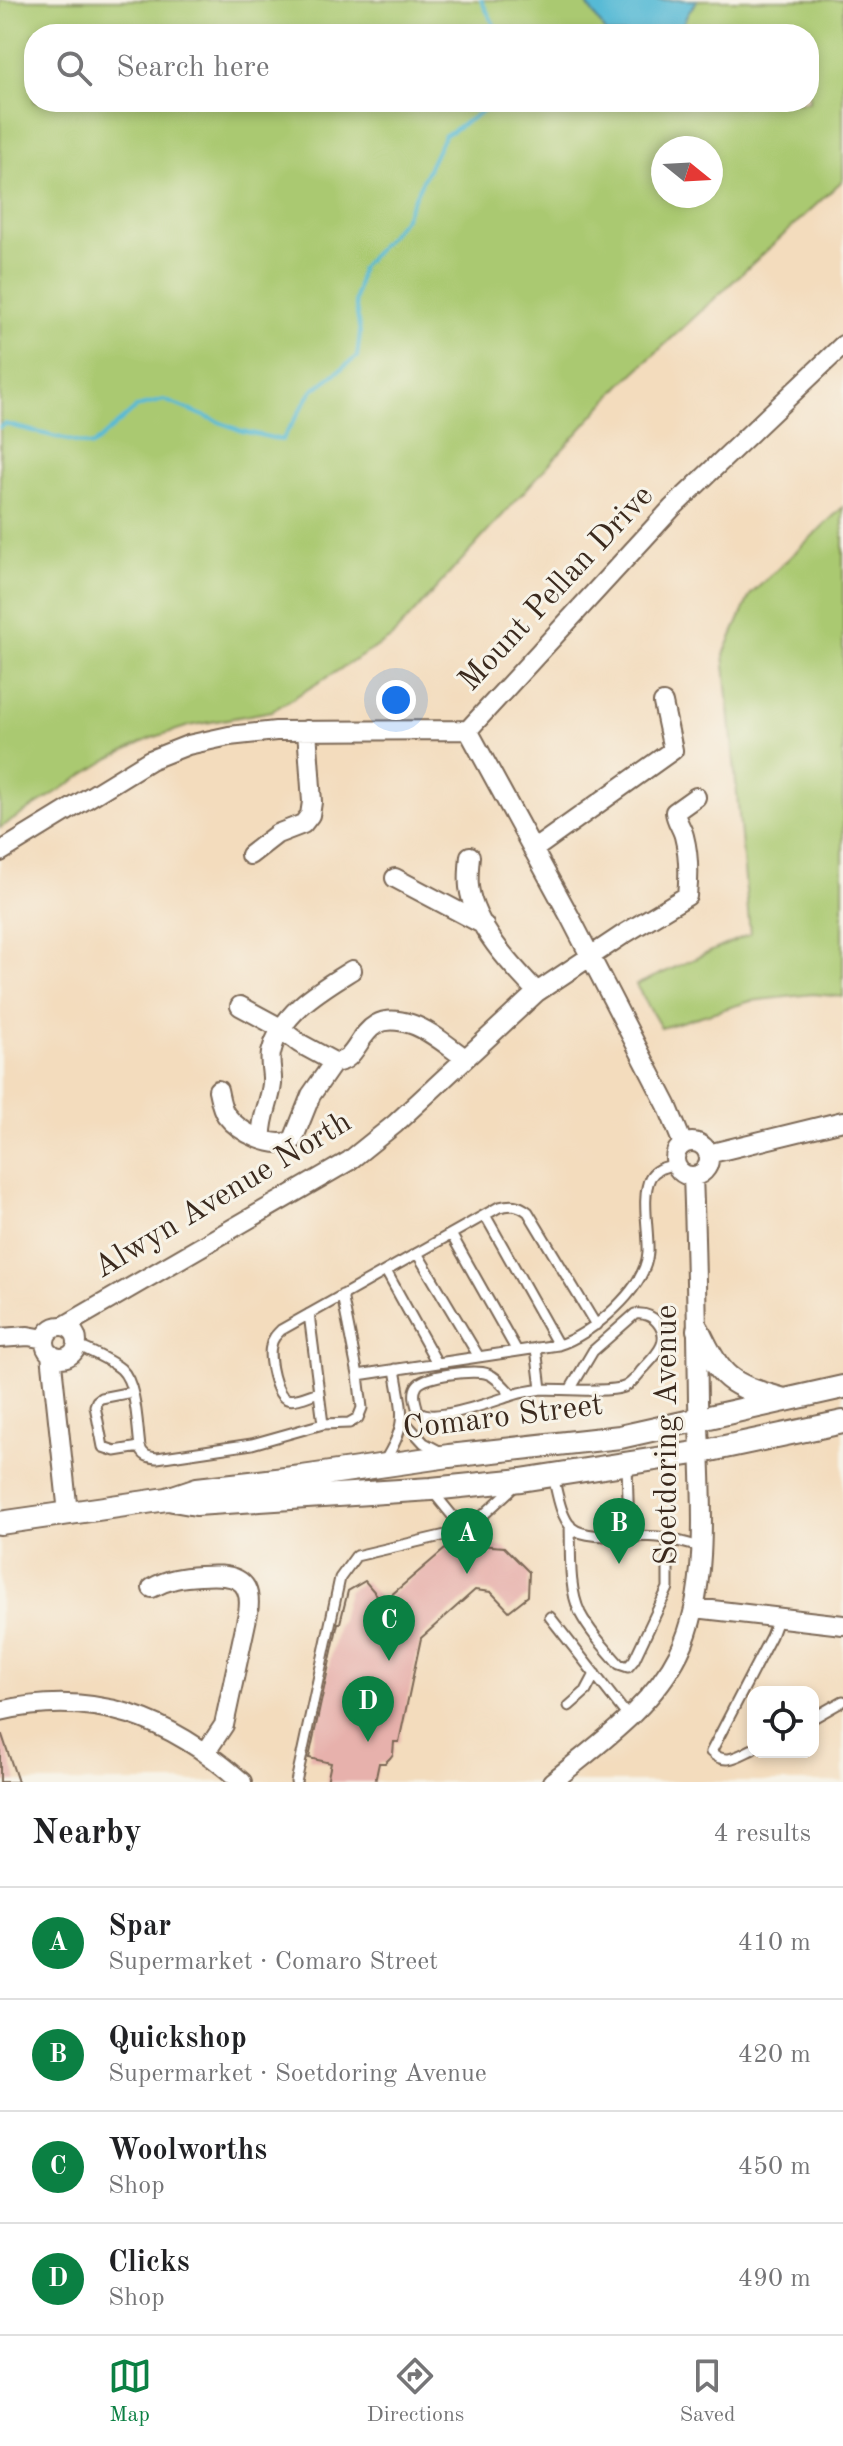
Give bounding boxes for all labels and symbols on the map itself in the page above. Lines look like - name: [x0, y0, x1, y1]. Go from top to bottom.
- north arrow: [651, 136, 723, 208]
- street label: Mount Pellan Drive: [454, 480, 660, 698]
- your location: [376, 680, 416, 720]
- street label: Alwyn Avenue North: [89, 1107, 357, 1285]
- street label: Soetdoring Avenue: [652, 1304, 684, 1566]
- street label: Comaro Street: [401, 1390, 605, 1446]
- pin: B: [593, 1498, 645, 1564]
- pin: A: [441, 1508, 493, 1574]
- pin: C: [363, 1595, 415, 1661]
- pin: D: [342, 1676, 394, 1742]

